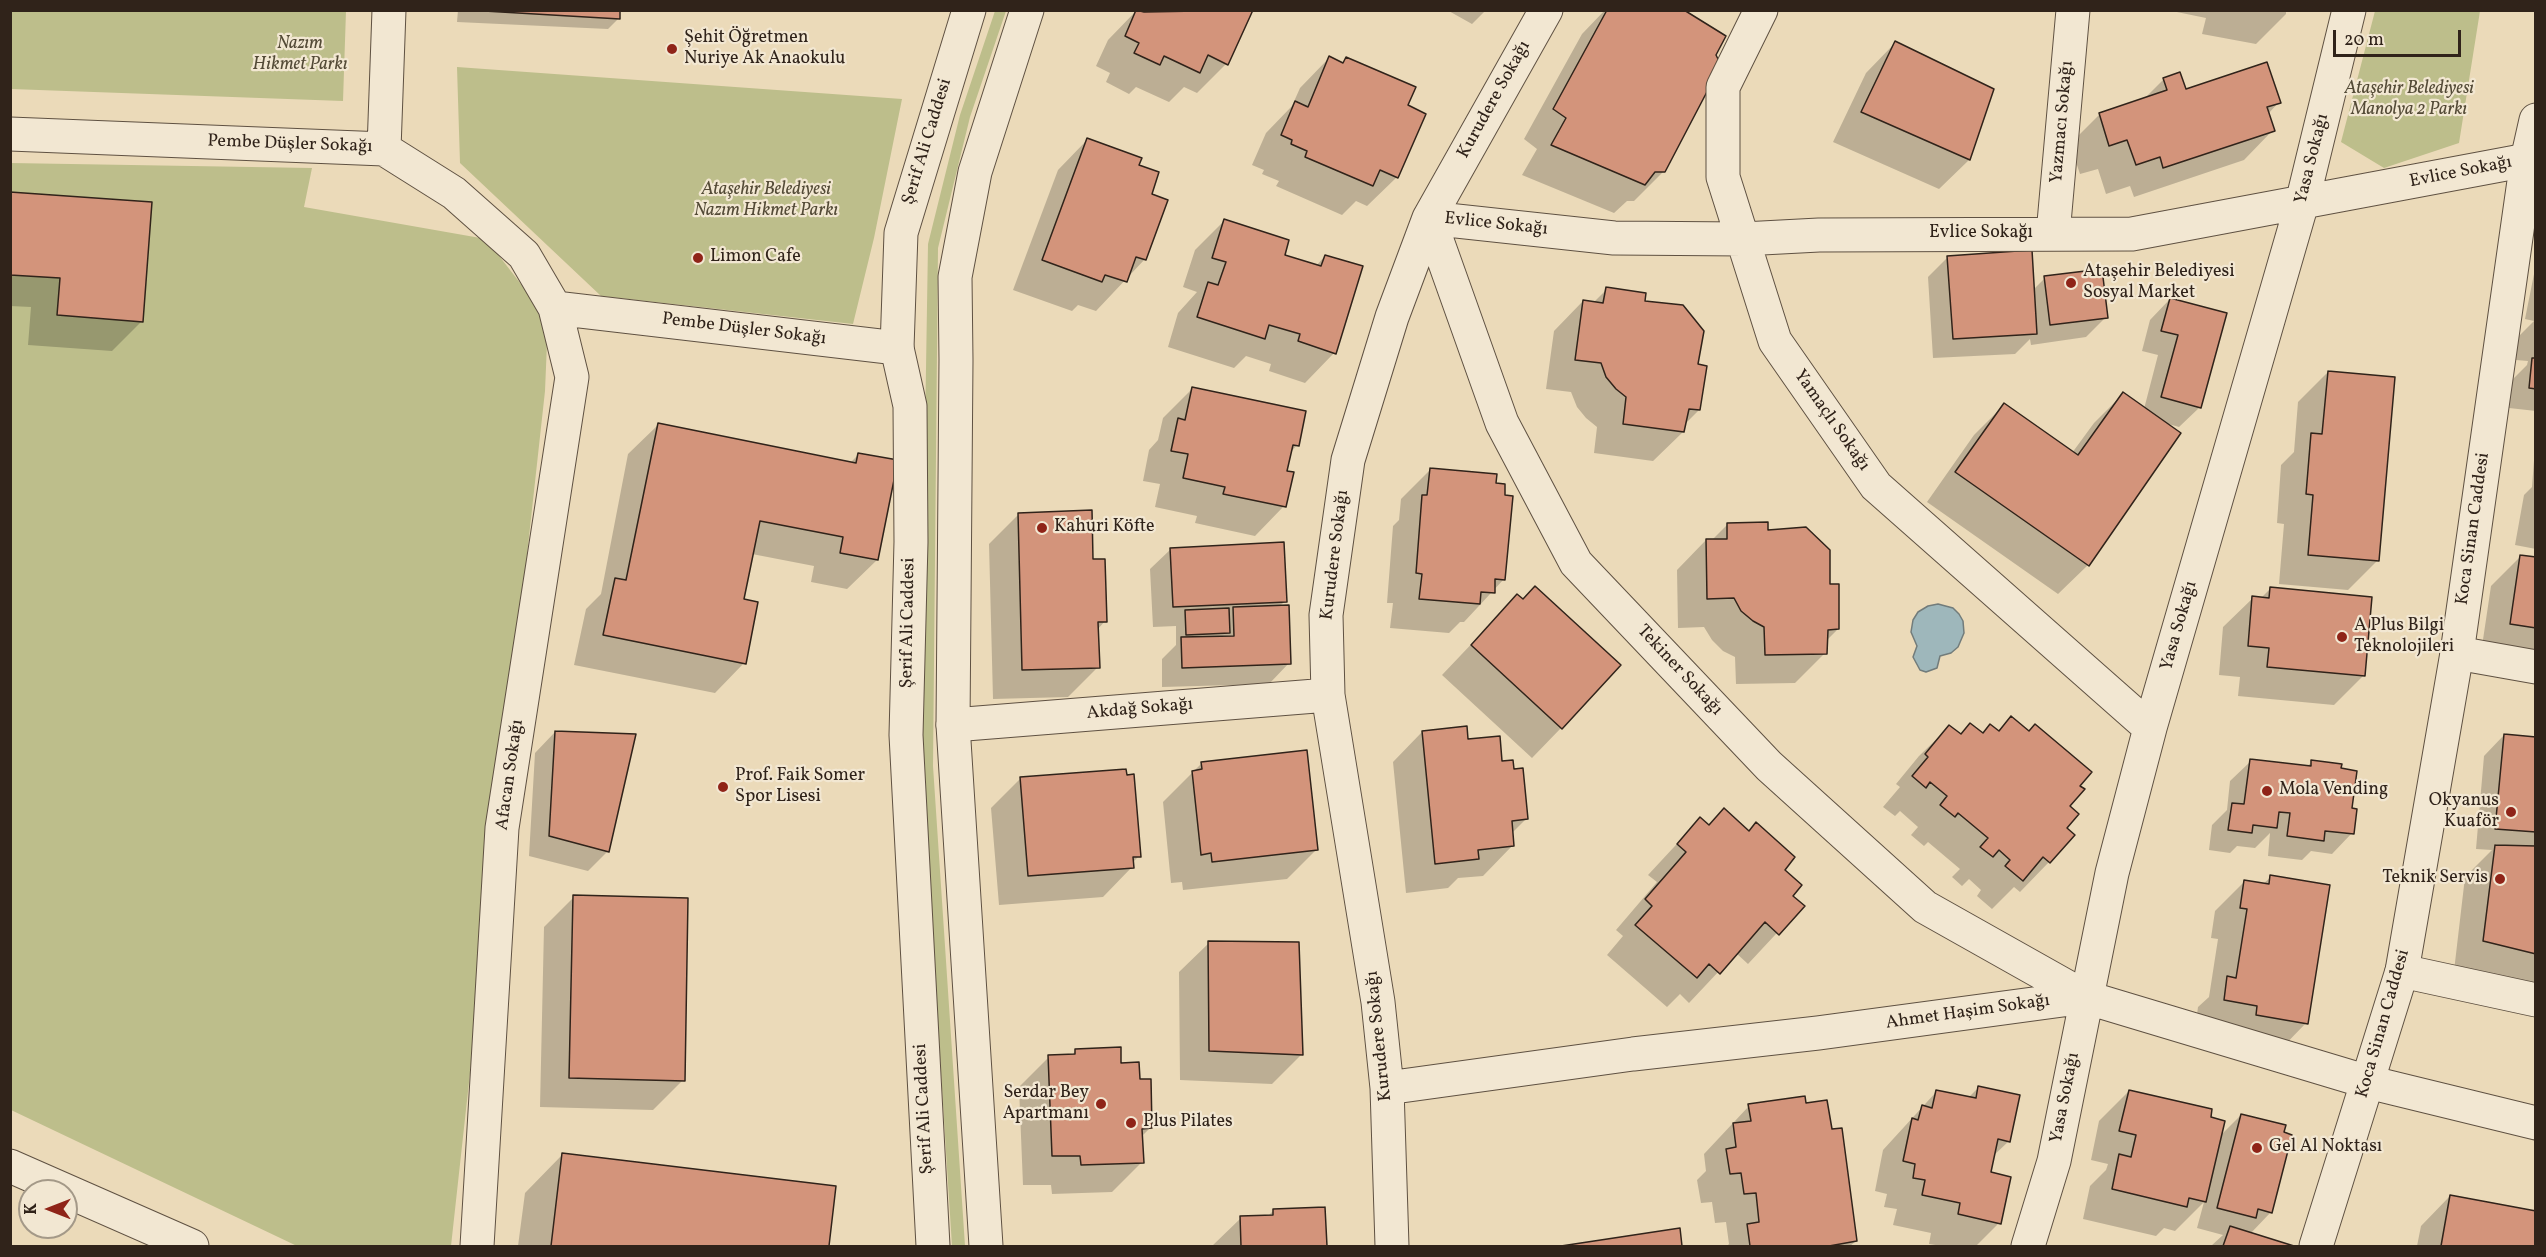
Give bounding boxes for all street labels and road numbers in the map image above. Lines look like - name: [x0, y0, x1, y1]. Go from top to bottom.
- street label: Kurudere Sokağı: [1454, 37, 1536, 163]
- street label: Yazmacı Sokağı: [2047, 60, 2079, 184]
- street label: Şerif Ali Caddesi: [899, 76, 957, 208]
- street label: Yasa Sokağı: [2291, 112, 2335, 206]
- street label: Pembe Düşler Sokağı: [207, 131, 373, 159]
- street label: Evlice Sokağı: [2408, 152, 2514, 194]
- street label: Evlice Sokağı: [1443, 209, 1549, 241]
- street label: Evlice Sokağı: [1929, 223, 2033, 245]
- street label: Pembe Düşler Sokağı: [661, 309, 827, 351]
- street label: Yamaçlı Sokağı: [1788, 366, 1874, 476]
- street label: Koca Sinan Caddesi: [2453, 451, 2495, 607]
- street label: Kurudere Sokağı: [1317, 489, 1355, 621]
- street label: Şerif Ali Caddesi: [897, 557, 921, 689]
- street label: Yasa Sokağı: [2157, 579, 2203, 673]
- street label: Tekiner Sokağı: [1631, 621, 1727, 721]
- street label: Akdağ Sokağı: [1086, 695, 1194, 725]
- street label: Afacan Sokağı: [493, 718, 529, 832]
- street label: Koca Sinan Caddesi: [2352, 947, 2416, 1101]
- street label: Kurudere Sokağı: [1362, 970, 1398, 1102]
- street label: Ahmet Haşim Sokağı: [1884, 991, 2052, 1035]
- street label: Şerif Ali Caddesi: [911, 1043, 939, 1175]
- street label: Yasa Sokağı: [2047, 1051, 2085, 1145]

